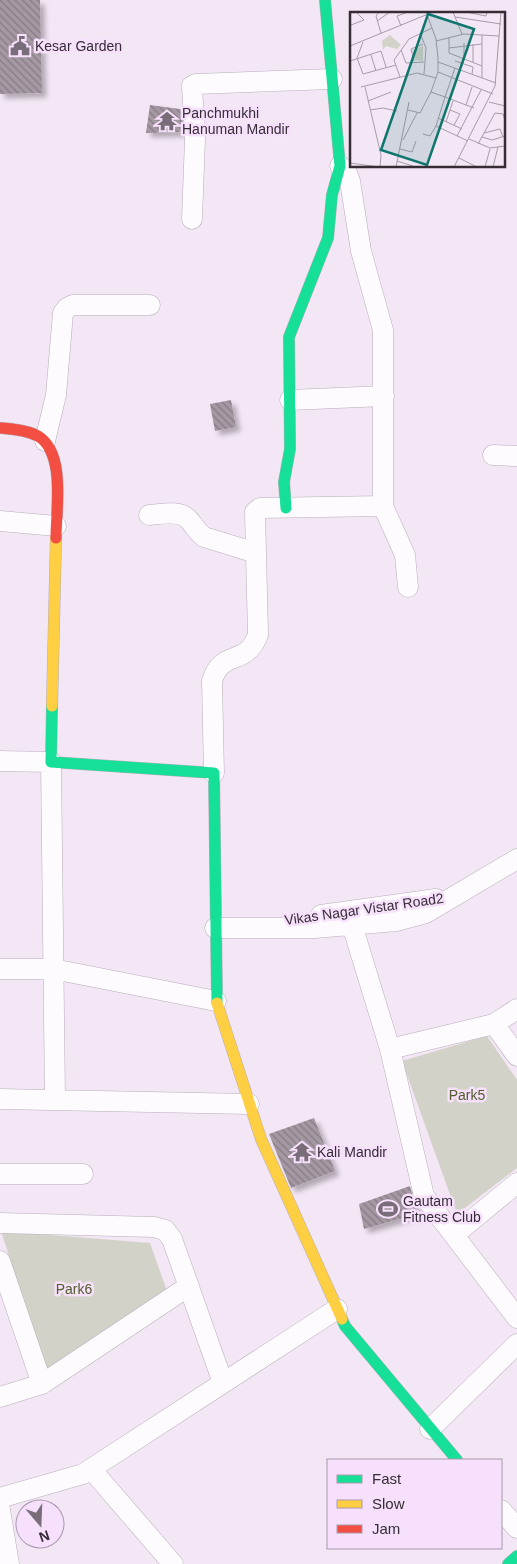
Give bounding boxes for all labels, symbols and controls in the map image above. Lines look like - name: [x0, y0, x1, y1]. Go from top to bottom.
- inset map: [350, 12, 504, 168]
- public building icon: Kesar Garden: [9, 35, 31, 57]
- place label: Kesar Garden: [35, 38, 122, 54]
- place label: Panchmukhi Hanuman Mandir: [182, 105, 290, 137]
- temple icon: Panchmukhi Hanuman Mandir: [156, 110, 178, 132]
- street label: Vikas Nagar Vistar Road2: [283, 890, 445, 928]
- park label: Park5: [449, 1087, 485, 1103]
- temple icon: Kali Mandir: [291, 1141, 313, 1163]
- place label: Kali Mandir: [317, 1144, 387, 1160]
- place label: Gautam Fitness Club: [403, 1193, 481, 1225]
- sports icon: Gautam Fitness Club: [377, 1198, 399, 1220]
- park label: Park6: [56, 1281, 92, 1297]
- legend: [327, 1459, 502, 1549]
- text: Fast: [372, 1470, 402, 1487]
- text: Slow: [372, 1495, 405, 1512]
- north arrow: [15, 1499, 65, 1549]
- text: Jam: [372, 1520, 400, 1537]
- text: N: [37, 1527, 52, 1546]

